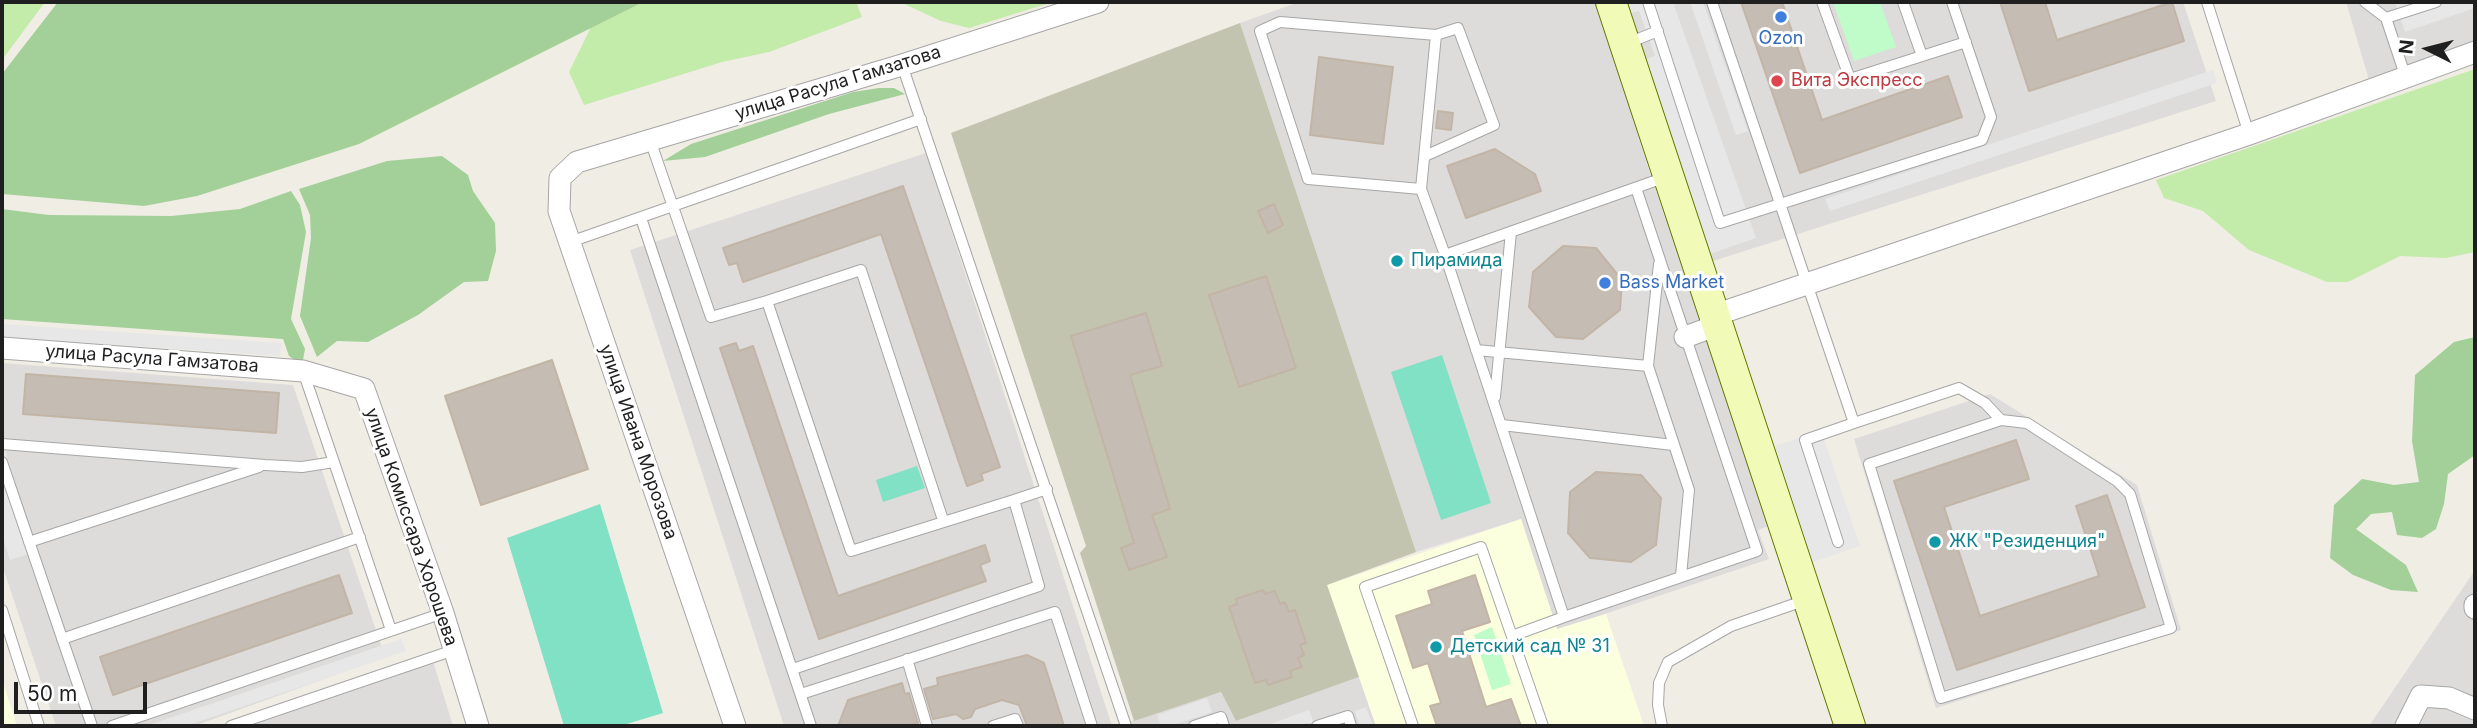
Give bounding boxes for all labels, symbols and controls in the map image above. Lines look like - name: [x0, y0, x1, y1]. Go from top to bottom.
- marker: Ozon: [1773, 9, 1789, 25]
- north arrow: [2393, 14, 2463, 84]
- place label: Ozon: [1759, 28, 1803, 50]
- text: N: [2394, 38, 2419, 55]
- street label: улица Расула Гамзатова: [733, 41, 943, 125]
- place label: Вита Экспресс: [1791, 70, 1922, 92]
- marker: Вита Экспресс: [1769, 73, 1785, 89]
- place label: Пирамида: [1411, 250, 1502, 272]
- marker: Пирамида: [1389, 253, 1405, 269]
- place label: Bass Market: [1619, 272, 1724, 294]
- marker: Bass Market: [1597, 275, 1613, 291]
- street label: улица Расула Гамзатова: [45, 341, 259, 377]
- street label: улица Ивана Морозова: [594, 342, 682, 542]
- street label: улица Комиссара Хорошева: [360, 405, 462, 649]
- place label: ЖК "Резиденция": [1949, 531, 2105, 553]
- marker: ЖК "Резиденция": [1927, 534, 1943, 550]
- place label: Детский сад № 31: [1450, 636, 1610, 658]
- marker: Детский сад № 31: [1428, 639, 1444, 655]
- scale bar: [18, 668, 150, 712]
- text: 50 m: [27, 681, 77, 706]

